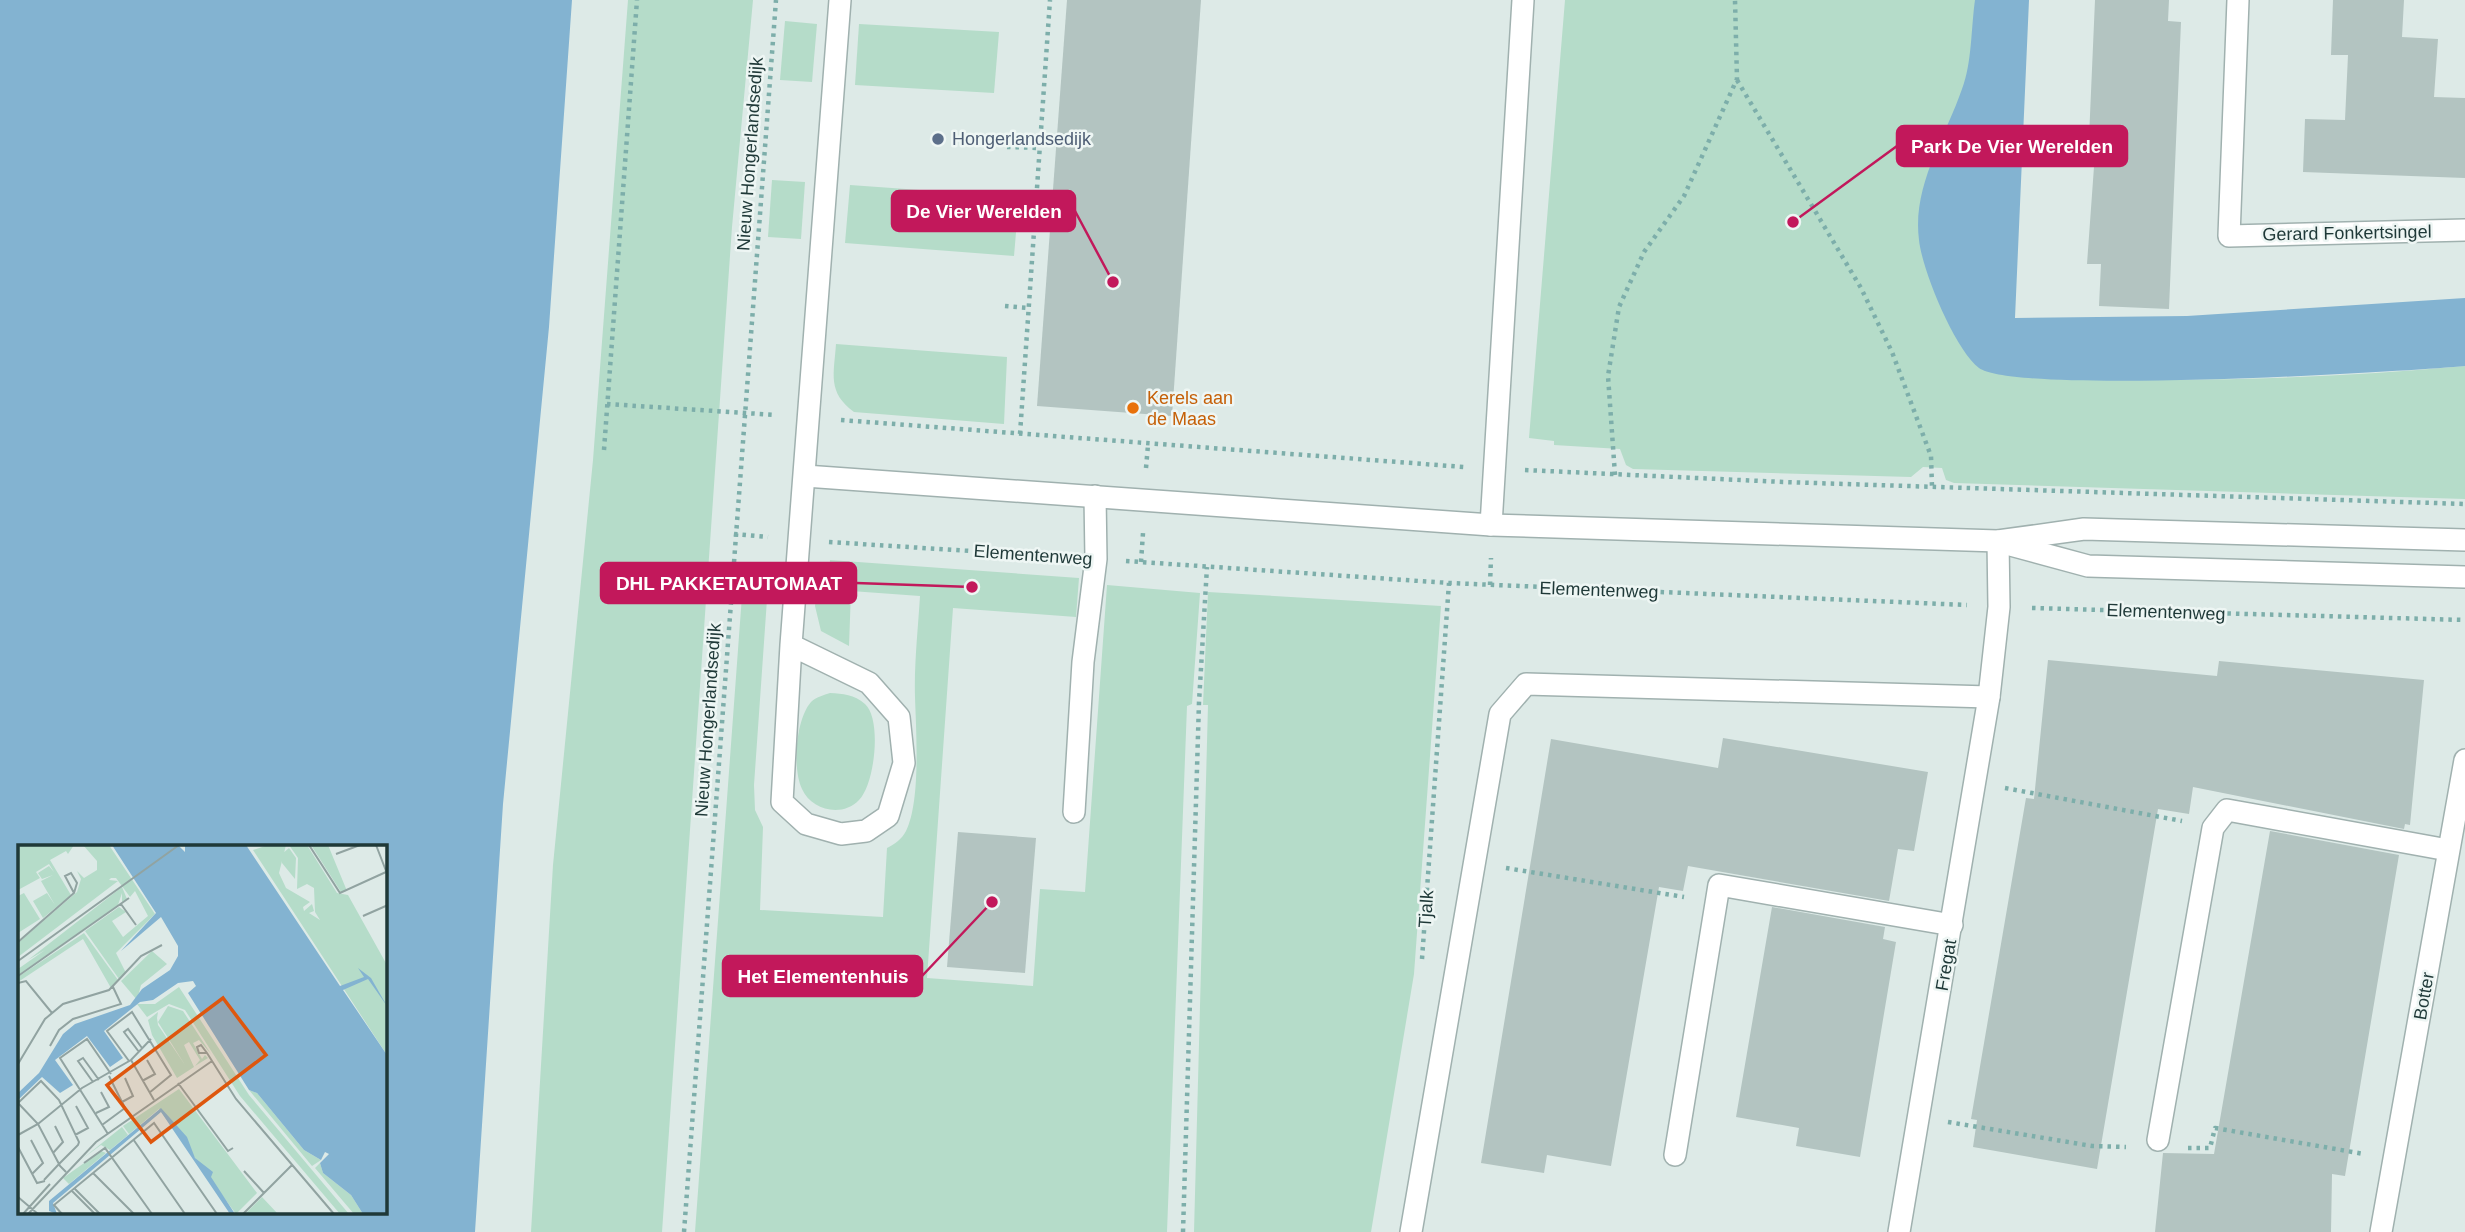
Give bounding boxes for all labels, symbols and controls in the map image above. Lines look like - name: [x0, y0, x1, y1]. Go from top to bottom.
- street label: Nieuw Hongerlandsedijk: [733, 55, 767, 252]
- callout: Park De Vier Werelden: [1897, 126, 2127, 166]
- place label: Hongerlandsedijk: [952, 129, 1092, 149]
- marker: Hongerlandsedijk: [930, 131, 946, 147]
- text: Park De Vier Werelden: [1911, 136, 2113, 157]
- callout: De Vier Werelden: [892, 191, 1075, 231]
- text: De Vier Werelden: [906, 201, 1062, 222]
- street label: Gerard Fonkertsingel: [2262, 222, 2432, 244]
- place label: Kerels aan de Maas: [1147, 388, 1233, 429]
- marker: Kerels aan de Maas: [1125, 400, 1141, 416]
- street label: Elementenweg: [973, 541, 1093, 569]
- callout: DHL PAKKETAUTOMAAT: [601, 563, 856, 603]
- text: DHL PAKKETAUTOMAAT: [616, 573, 843, 594]
- street label: Elementenweg: [1539, 578, 1659, 602]
- street label: Elementenweg: [2106, 600, 2226, 624]
- street label: Nieuw Hongerlandsedijk: [691, 621, 725, 818]
- inset map: [18, 845, 387, 1214]
- street label: Tjalk: [1415, 888, 1437, 929]
- street label: Fregat: [1932, 938, 1960, 992]
- callout: Het Elementenhuis: [723, 956, 922, 996]
- text: Het Elementenhuis: [737, 966, 909, 987]
- street label: Botter: [2410, 971, 2438, 1021]

